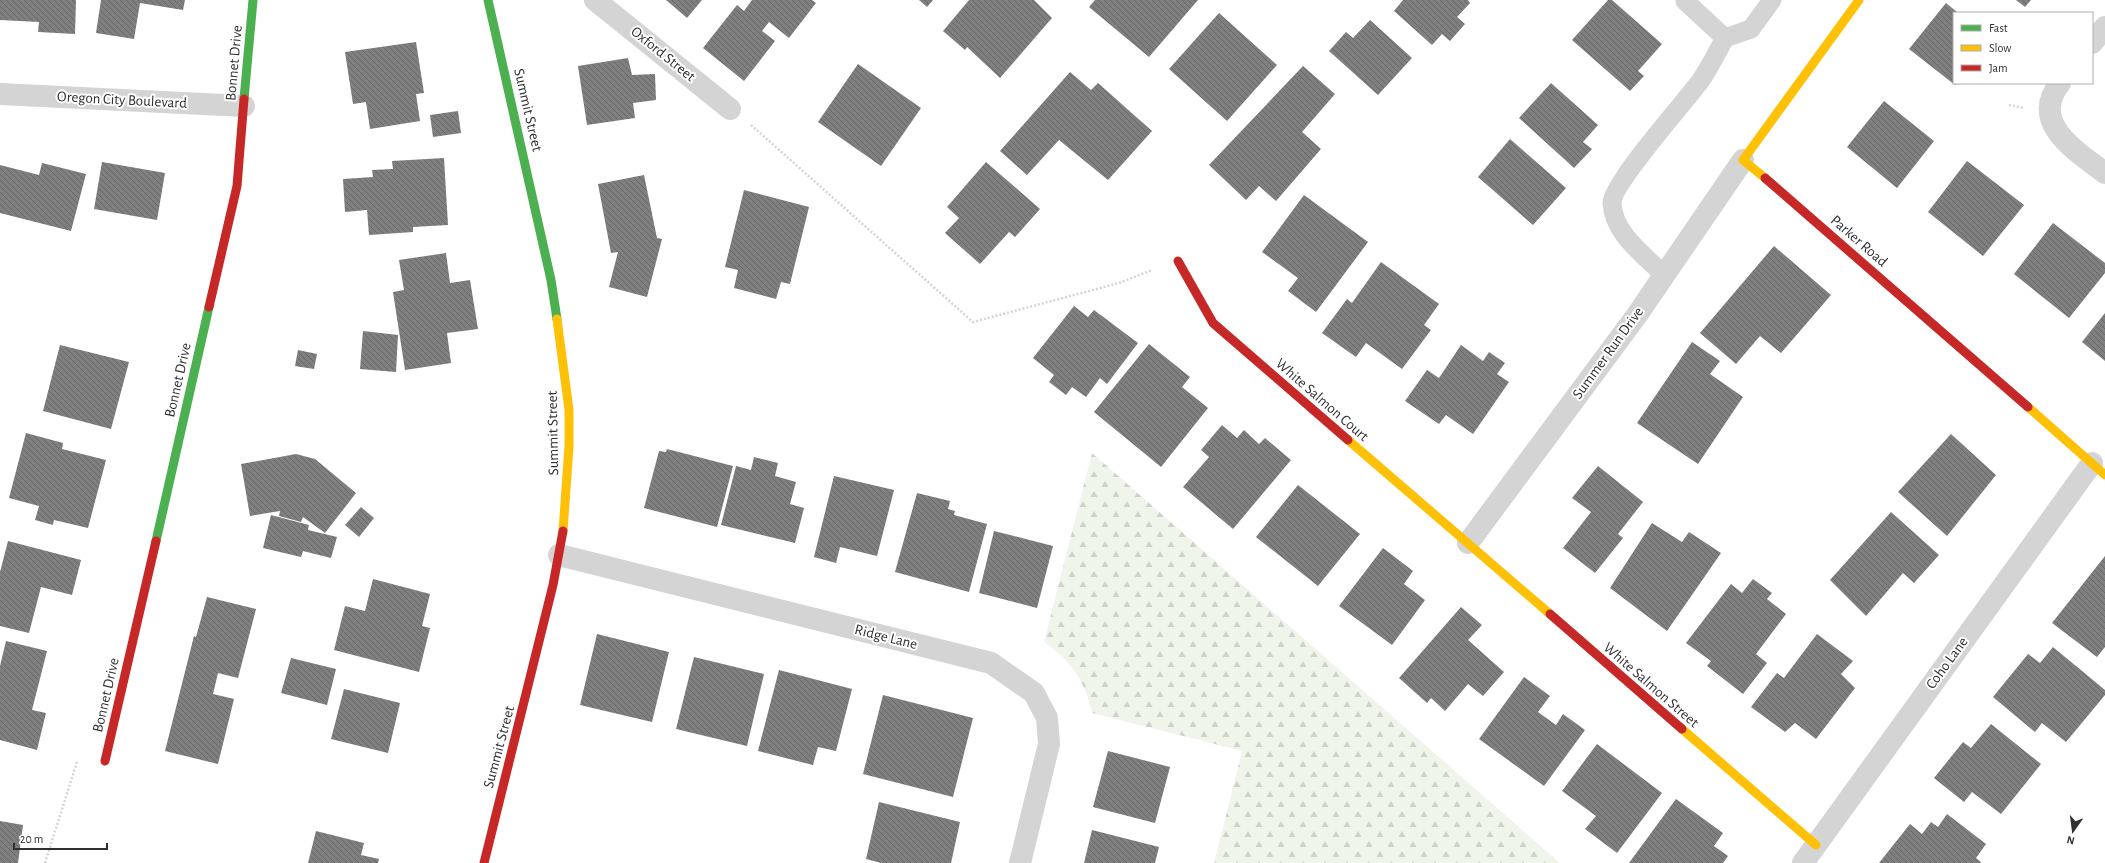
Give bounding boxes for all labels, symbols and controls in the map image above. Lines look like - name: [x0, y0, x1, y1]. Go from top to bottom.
- legend: [1953, 12, 2093, 84]
- text: Fast: [1989, 22, 2008, 34]
- street label: Bonnet Drive: [223, 24, 245, 101]
- street label: Oxford Street: [628, 24, 698, 84]
- text: Slow: [1989, 42, 2011, 54]
- text: Jam: [1989, 62, 2008, 74]
- street label: Summit Street: [511, 67, 545, 153]
- street label: Oregon City Boulevard: [57, 89, 188, 111]
- street label: Parker Road: [1828, 212, 1890, 270]
- street label: Summer Run Drive: [1570, 304, 1646, 402]
- street label: Bonnet Drive: [162, 341, 194, 419]
- street label: White Salmon Court: [1273, 356, 1371, 444]
- street label: Summit Street: [545, 390, 561, 475]
- street label: Ridge Lane: [853, 622, 919, 652]
- street label: Coho Lane: [1923, 634, 1971, 692]
- street label: White Salmon Street: [1600, 640, 1702, 730]
- street label: Bonnet Drive: [90, 656, 122, 734]
- street label: Summit Street: [481, 704, 517, 790]
- north arrow: [2053, 811, 2093, 851]
- scale bar: [14, 825, 107, 851]
- text: 20 m: [20, 833, 43, 845]
- text: N: [2066, 834, 2076, 846]

